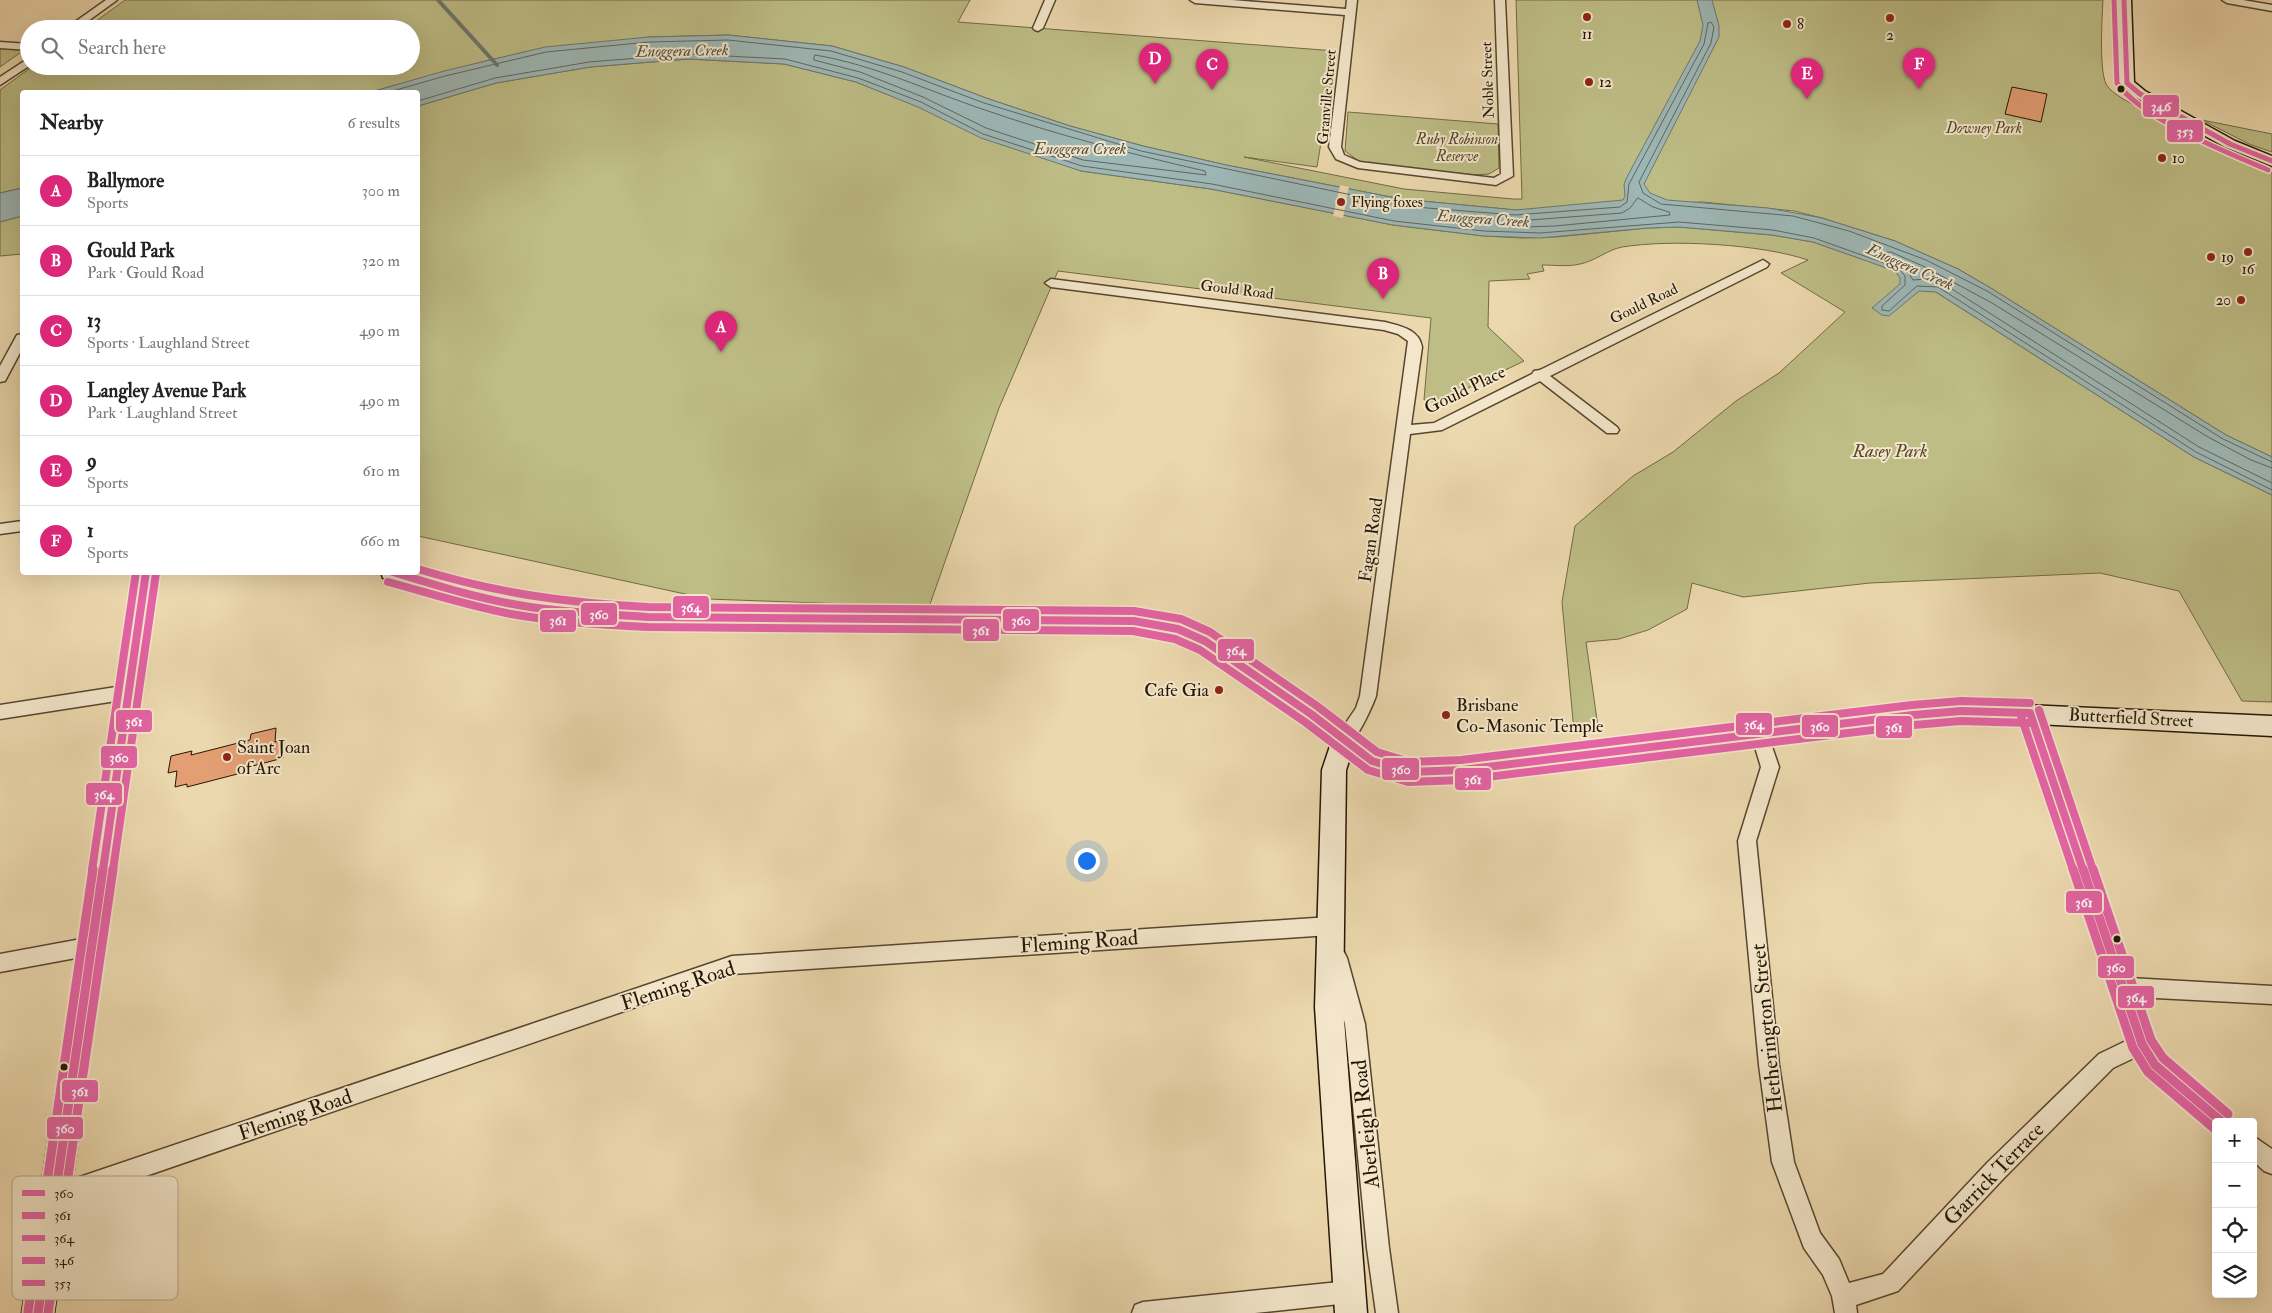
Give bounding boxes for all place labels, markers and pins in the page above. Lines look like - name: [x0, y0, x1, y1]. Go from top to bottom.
- marker: 11: [1581, 11, 1593, 23]
- marker: 2: [1884, 12, 1896, 24]
- place label: 8: [1797, 15, 1804, 34]
- marker: 8: [1781, 18, 1793, 30]
- place label: 11: [1582, 25, 1592, 44]
- place label: 2: [1886, 26, 1894, 45]
- pin: D: [1139, 43, 1171, 84]
- pin: F: [1903, 48, 1935, 89]
- pin: C: [1196, 49, 1228, 90]
- pin: E: [1791, 58, 1823, 99]
- place label: 12: [1599, 73, 1612, 92]
- marker: 12: [1583, 76, 1595, 88]
- unlabelled marker: [2116, 84, 2126, 94]
- place label: 10: [2172, 149, 2185, 168]
- marker: 10: [2156, 152, 2168, 164]
- place label: Flying foxes: [1351, 193, 1423, 212]
- marker: Flying foxes: [1335, 196, 1347, 208]
- marker: 16: [2242, 246, 2254, 258]
- place label: 19: [2221, 248, 2234, 267]
- marker: 19: [2205, 251, 2217, 263]
- pin: B: [1367, 258, 1399, 299]
- place label: 16: [2242, 260, 2256, 279]
- place label: 20: [2216, 291, 2231, 310]
- marker: 20: [2235, 294, 2247, 306]
- pin: A: [705, 311, 737, 352]
- place label: Cafe Gia: [1144, 679, 1210, 702]
- marker: Cafe Gia: [1213, 684, 1225, 696]
- place label: Brisbane Co-Masonic Temple: [1456, 694, 1604, 738]
- marker: Brisbane Co-Masonic Temple: [1440, 709, 1452, 721]
- place label: Saint Joan of Arc: [237, 736, 310, 780]
- marker: Saint Joan of Arc: [221, 751, 233, 763]
- unlabelled marker: [2112, 934, 2122, 944]
- unlabelled marker: [59, 1062, 69, 1072]

